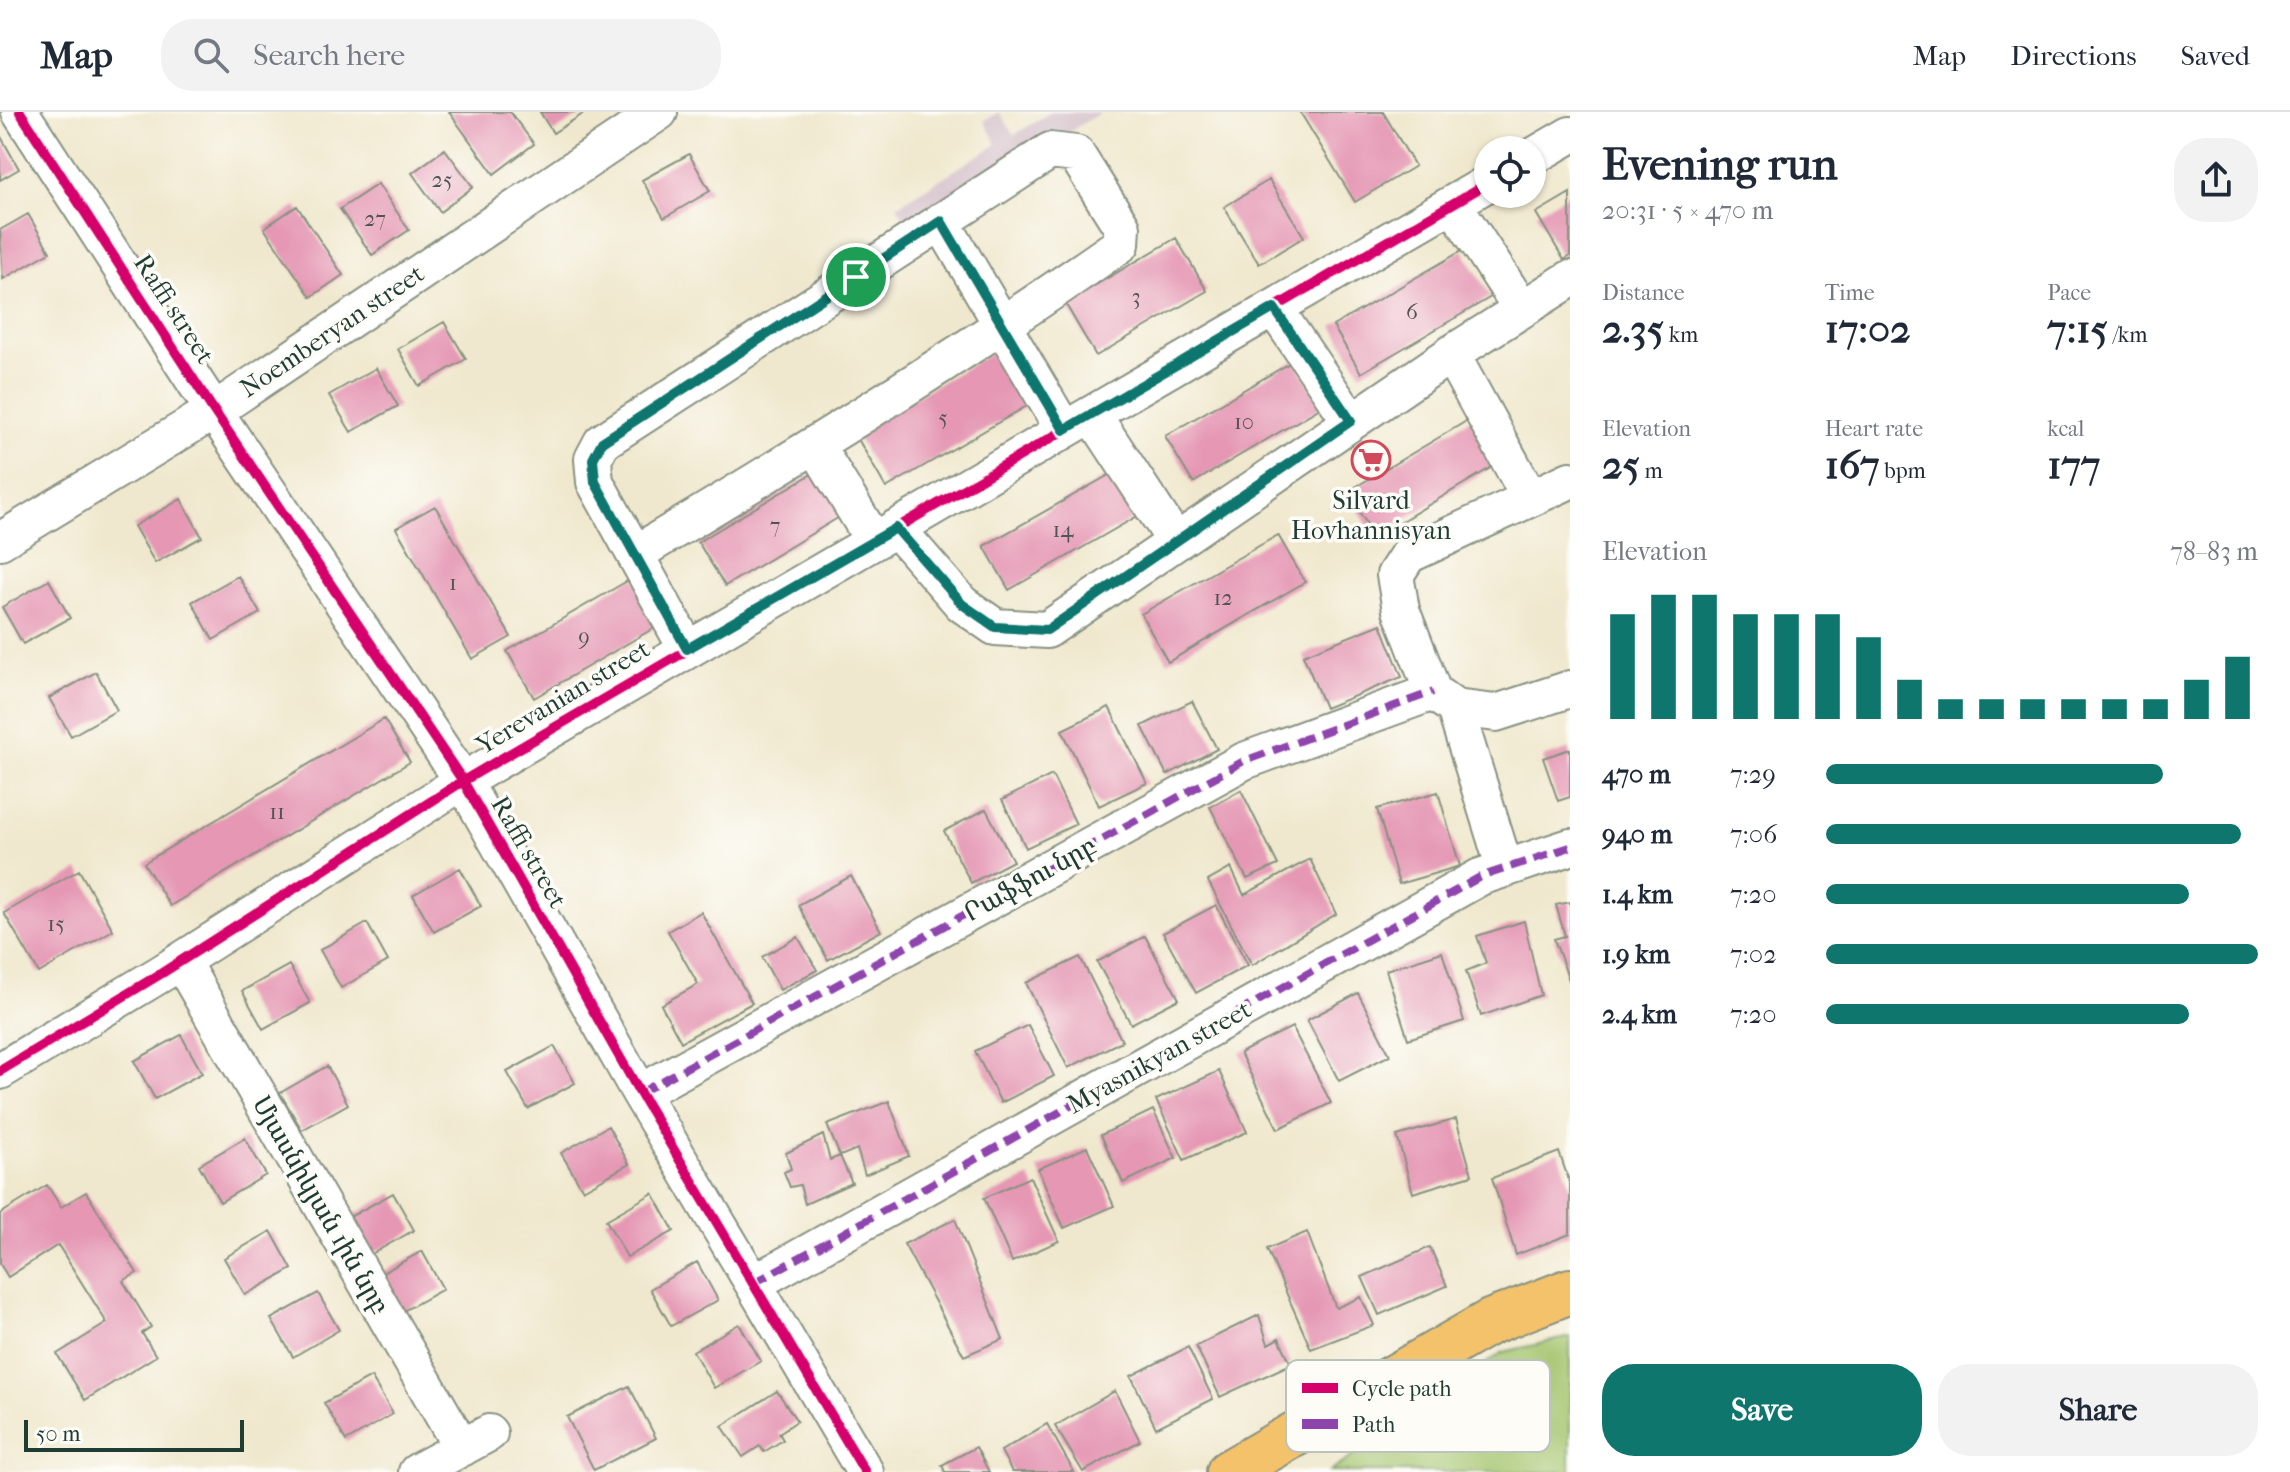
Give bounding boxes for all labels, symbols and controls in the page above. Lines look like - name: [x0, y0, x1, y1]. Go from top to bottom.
- search box: [161, 19, 721, 91]
- text: Map: [40, 33, 113, 78]
- icon: search: [189, 33, 233, 77]
- text: Search here: [253, 38, 405, 73]
- text: Map: [1913, 39, 1966, 72]
- text: Directions: [2010, 39, 2137, 72]
- text: Saved: [2181, 39, 2250, 72]
- map controls: [1474, 136, 1546, 208]
- button: locate: [1474, 136, 1546, 208]
- button: share: [2174, 138, 2258, 222]
- text: Evening run: [1602, 139, 1837, 190]
- house number: 25: [432, 167, 452, 193]
- text: 20:31 · 5 × 470 m: [1602, 195, 1773, 226]
- house number: 27: [364, 206, 386, 232]
- pin: [822, 243, 890, 311]
- street label: Raffi street: [127, 248, 221, 370]
- icon: arrive: [834, 255, 878, 299]
- street label: Noemberyan street: [234, 258, 431, 404]
- text: Distance: [1602, 280, 1685, 306]
- text: Time: [1825, 280, 1875, 306]
- text: Pace: [2047, 280, 2091, 306]
- house number: 3: [1131, 284, 1141, 310]
- house number: 6: [1406, 299, 1418, 325]
- text: 2.35: [1602, 306, 1664, 352]
- text: 17:02: [1825, 306, 1911, 352]
- text: 7:15: [2047, 306, 2108, 352]
- text: km: [1664, 322, 1698, 348]
- text: /km: [2108, 322, 2147, 348]
- house number: 5: [938, 405, 948, 431]
- house number: 10: [1234, 409, 1254, 435]
- text: Elevation: [1602, 416, 1691, 442]
- text: Heart rate: [1825, 416, 1923, 442]
- text: kcal: [2047, 416, 2084, 442]
- supermarket icon: Silvard Hovhannisyan: [1350, 439, 1392, 481]
- text: 25: [1602, 442, 1640, 488]
- text: 167: [1825, 442, 1879, 488]
- text: 177: [2047, 442, 2100, 488]
- text: m: [1640, 458, 1663, 484]
- text: bpm: [1879, 458, 1926, 484]
- place label: Silvard Hovhannisyan: [1291, 485, 1451, 546]
- house number: 7: [770, 513, 780, 539]
- house number: 14: [1053, 517, 1074, 543]
- text: Elevation: [1602, 536, 1707, 567]
- text: 78–83 m: [2170, 536, 2258, 567]
- house number: 1: [449, 570, 457, 596]
- house number: 12: [1213, 585, 1233, 611]
- house number: 9: [578, 624, 590, 650]
- street label: Yerevanian street: [470, 633, 656, 761]
- text: 470 m: [1602, 759, 1671, 790]
- text: 7:29: [1730, 759, 1776, 790]
- street label: Raffi street: [484, 790, 574, 914]
- house number: 11: [269, 799, 285, 825]
- text: 940 m: [1602, 819, 1672, 850]
- text: 7:06: [1730, 819, 1777, 850]
- street label: Րաֆֆու նրբ: [958, 830, 1102, 928]
- text: 1.4 km: [1602, 879, 1673, 910]
- text: 7:20: [1730, 879, 1777, 910]
- house number: 15: [47, 911, 65, 937]
- text: 1.9 km: [1602, 939, 1670, 970]
- text: 7:02: [1730, 939, 1777, 970]
- street label: Myasnikyan street: [1062, 993, 1257, 1120]
- text: 2.4 km: [1602, 999, 1677, 1030]
- text: 7:20: [1730, 999, 1777, 1030]
- street label: Մյասնիկյան 1ին նրբ: [246, 1090, 396, 1320]
- legend: [1286, 1360, 1550, 1452]
- button: Save: [1602, 1364, 1922, 1456]
- button: Share: [1938, 1364, 2258, 1456]
- text: Cycle path: [1352, 1376, 1452, 1402]
- text: Path: [1352, 1412, 1396, 1438]
- scale bar: [24, 1416, 244, 1452]
- text: 50 m: [36, 1421, 81, 1447]

